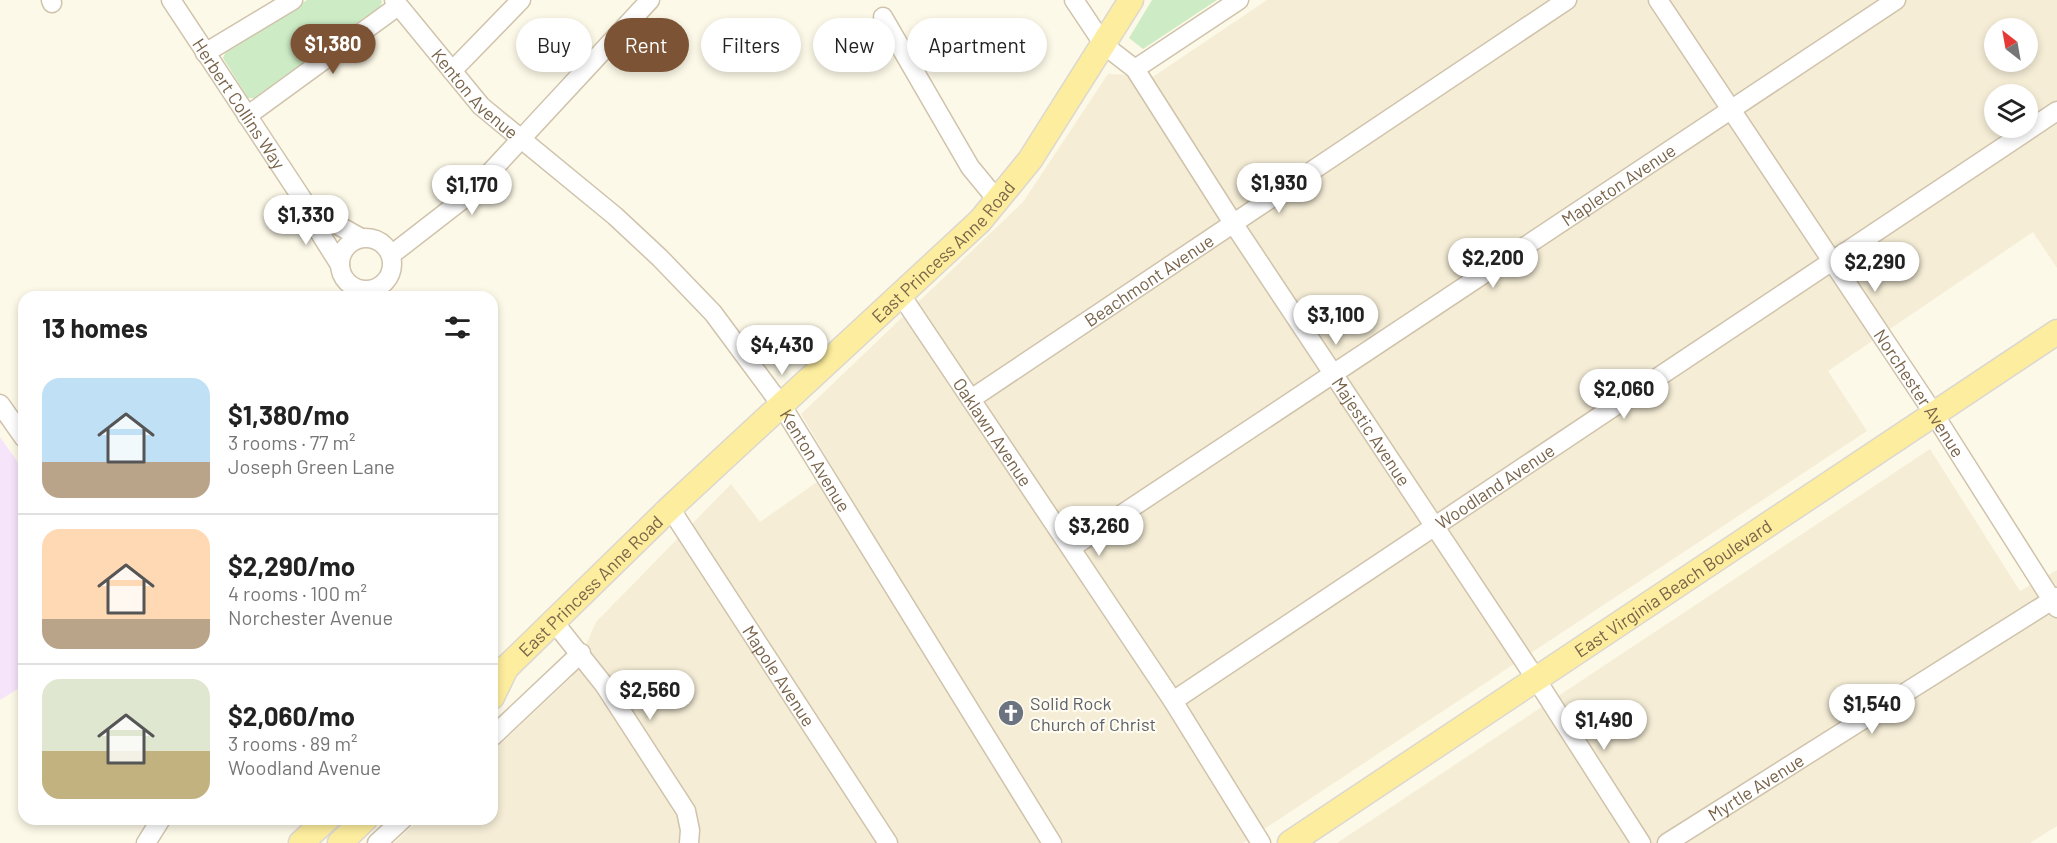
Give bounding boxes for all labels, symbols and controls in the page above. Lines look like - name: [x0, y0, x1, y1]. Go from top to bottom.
- chip: Buy: [516, 18, 592, 72]
- chip: Rent: [604, 18, 689, 72]
- chip: Filters: [701, 18, 801, 72]
- chip: New: [813, 18, 895, 72]
- chip: Apartment: [907, 18, 1047, 72]
- north arrow: [1984, 18, 2038, 72]
- map controls: [1984, 18, 2038, 138]
- pin: $1,380: [284, 24, 382, 75]
- text: $1,380: [305, 31, 361, 55]
- street label: Herbert Collins Way: [188, 34, 290, 173]
- street label: Kenton Avenue: [427, 44, 523, 143]
- button: layers: [1984, 84, 2038, 138]
- street label: Mapleton Avenue: [1557, 139, 1679, 230]
- pin: $1,930: [1230, 163, 1328, 214]
- pin: $1,170: [423, 165, 521, 216]
- text: $1,930: [1251, 170, 1307, 194]
- text: $1,170: [446, 172, 498, 196]
- street label: East Princess Anne Road: [867, 176, 1019, 327]
- pin: $1,330: [257, 195, 355, 246]
- text: $1,330: [278, 202, 334, 226]
- street label: Beachmont Avenue: [1080, 229, 1218, 331]
- pin: $2,200: [1444, 238, 1542, 289]
- pin: $2,290: [1826, 242, 1924, 293]
- text: $2,200: [1462, 245, 1524, 269]
- text: $2,290: [1844, 249, 1906, 273]
- pin: $3,100: [1287, 295, 1385, 346]
- text: $3,100: [1307, 302, 1365, 326]
- icon: filters: [441, 311, 474, 344]
- text: 13 homes: [42, 312, 148, 343]
- pin: $4,430: [733, 325, 831, 376]
- street label: Norchester Avenue: [1869, 325, 1969, 461]
- text: $4,430: [750, 332, 814, 356]
- pin: $2,060: [1575, 369, 1673, 420]
- street label: Majestic Avenue: [1327, 373, 1415, 490]
- street label: Oaklawn Avenue: [949, 374, 1037, 491]
- text: $2,060: [1594, 376, 1654, 400]
- text: $1,380/mo: [228, 399, 350, 430]
- icon: home: [90, 402, 162, 474]
- street label: Kenton Avenue: [775, 405, 856, 516]
- text: 3 rooms · 77 m²: [228, 430, 356, 454]
- street label: Woodland Avenue: [1431, 439, 1558, 534]
- text: Joseph Green Lane: [228, 454, 395, 478]
- pin: $3,260: [1050, 506, 1148, 557]
- street label: East Princess Anne Road: [514, 510, 667, 661]
- text: $3,260: [1069, 513, 1129, 537]
- street label: East Virginia Beach Boulevard: [1570, 514, 1776, 662]
- text: $2,290/mo: [228, 550, 355, 581]
- icon: home: [90, 553, 162, 625]
- text: 4 rooms · 100 m²: [228, 581, 367, 605]
- text: Norchester Avenue: [228, 605, 393, 629]
- street label: Mapole Avenue: [738, 621, 820, 730]
- pin: $2,560: [601, 670, 699, 721]
- text: $2,560: [620, 677, 680, 701]
- pin: $1,540: [1823, 684, 1921, 735]
- text: $1,540: [1843, 691, 1901, 715]
- place label: Solid Rock Church of Christ: [1030, 692, 1156, 735]
- church icon: Solid Rock Church of Christ: [996, 698, 1026, 728]
- text: $2,060/mo: [228, 700, 355, 731]
- pin: $1,490: [1555, 700, 1653, 751]
- icon: home: [90, 703, 162, 775]
- text: $1,490: [1575, 707, 1633, 731]
- text: 3 rooms · 89 m²: [228, 731, 358, 755]
- street label: Myrtle Avenue: [1704, 749, 1808, 825]
- text: Woodland Avenue: [228, 755, 381, 779]

